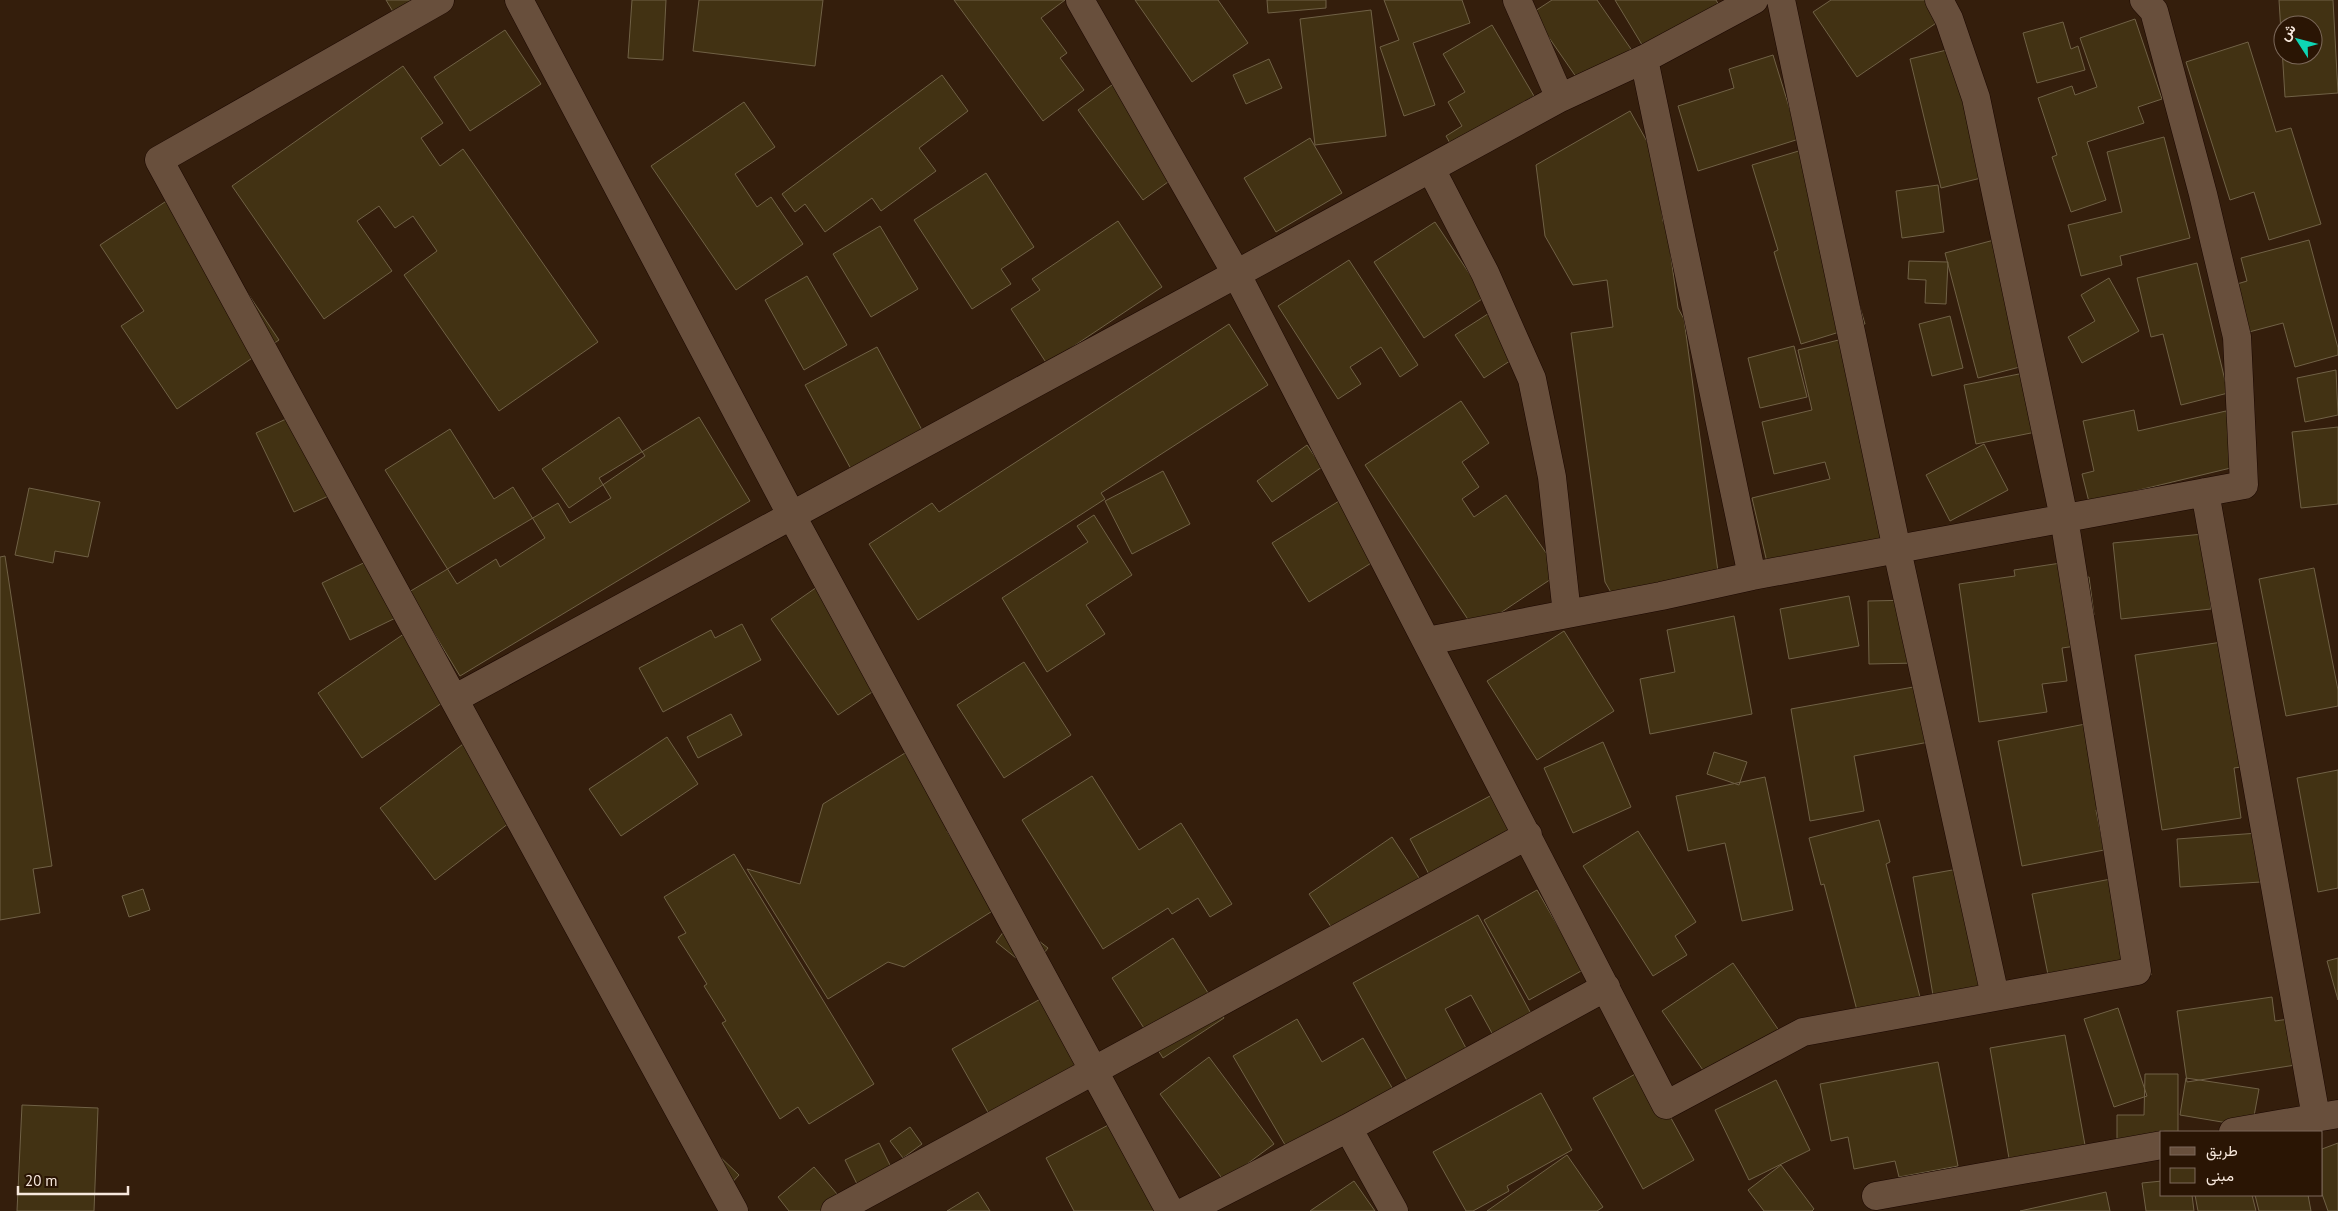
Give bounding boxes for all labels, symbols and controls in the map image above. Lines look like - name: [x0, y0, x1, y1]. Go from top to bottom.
- north arrow: [2273, 15, 2323, 65]
- text: ش: [2275, 20, 2300, 44]
- legend: [2160, 1131, 2323, 1196]
- text: طريق: [2206, 1141, 2238, 1161]
- scale bar: [18, 1164, 128, 1196]
- text: مبنى: [2206, 1166, 2234, 1186]
- text: 20 m: [25, 1171, 58, 1190]

